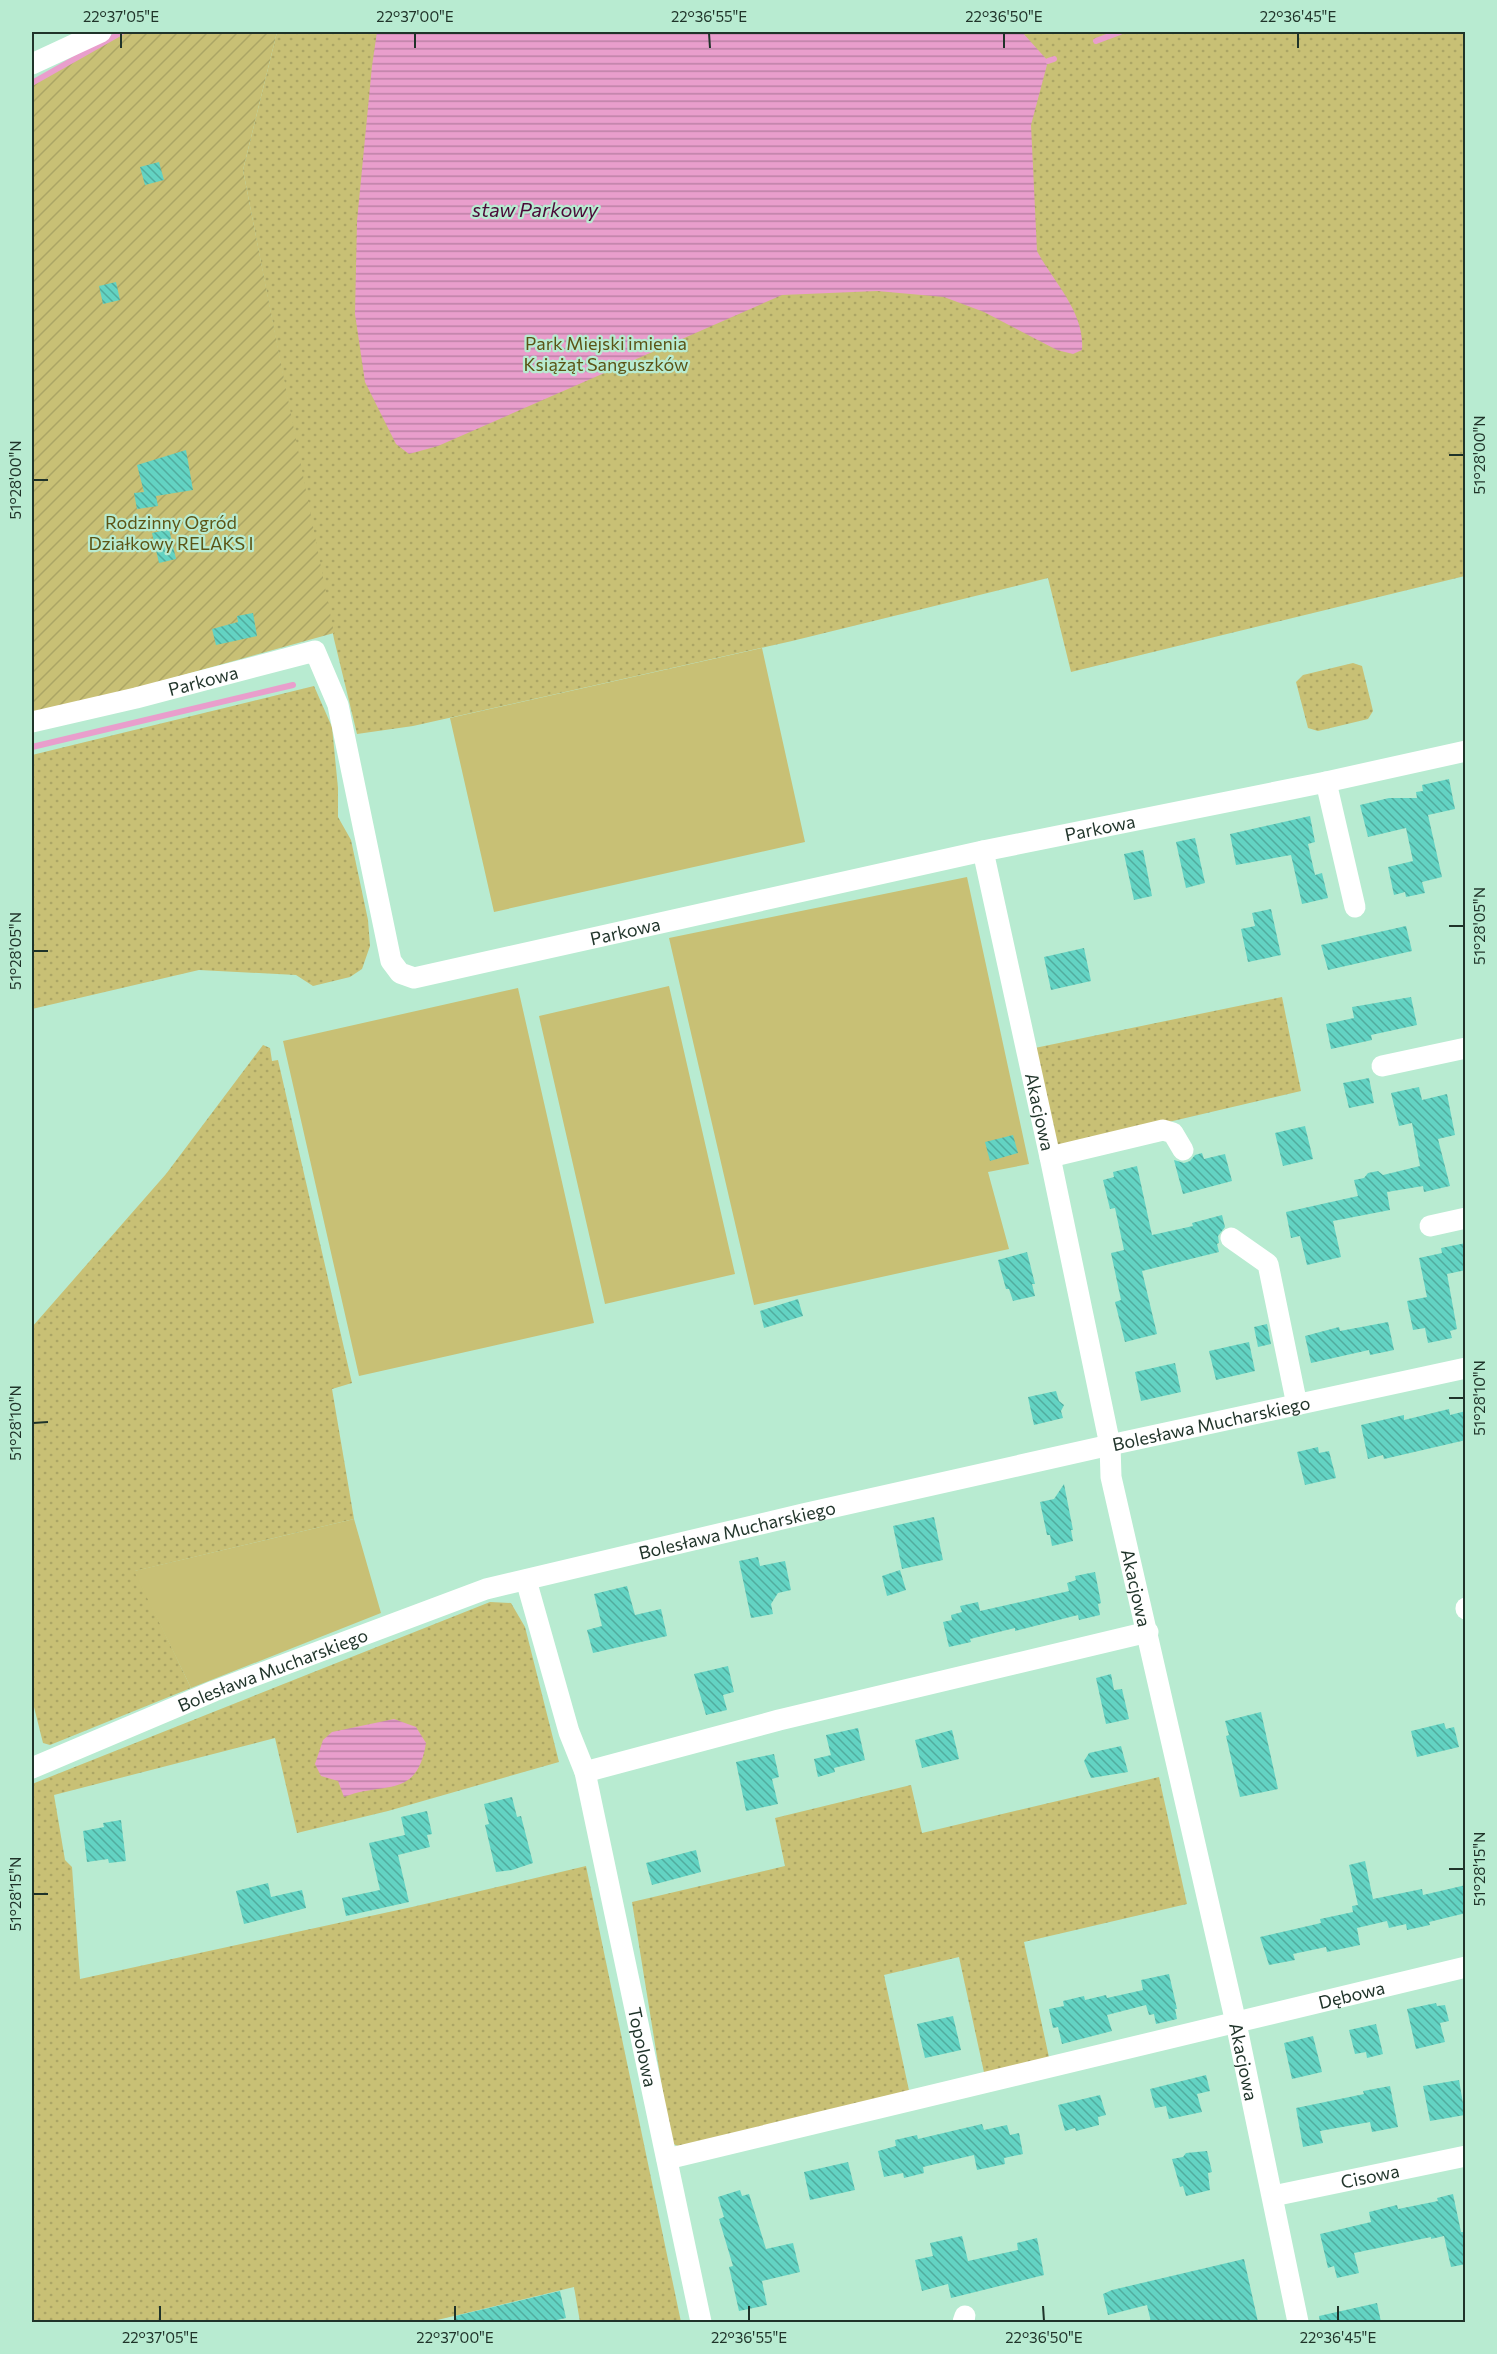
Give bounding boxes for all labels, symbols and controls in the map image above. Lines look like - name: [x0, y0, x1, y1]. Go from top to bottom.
- text: 22°37'05"E: [83, 7, 159, 25]
- text: 22°37'00"E: [376, 7, 454, 25]
- text: 22°36'55"E: [671, 7, 747, 25]
- text: 22°36'50"E: [965, 7, 1043, 25]
- text: 22°36'45"E: [1260, 7, 1336, 25]
- water label: staw Parkowy: [472, 197, 599, 221]
- park label: Park Miejski imienia Książąt Sanguszków: [524, 332, 688, 375]
- text: 51°28'00"N: [1470, 415, 1488, 495]
- text: 51°28'00"N: [6, 440, 24, 520]
- park label: Rodzinny Ogród Działkowy RELAKS I: [88, 511, 254, 554]
- street label: Parkowa: [166, 661, 240, 700]
- street label: Parkowa: [1063, 810, 1137, 845]
- text: 51°28'05"N: [1470, 887, 1488, 965]
- text: 51°28'05"N: [6, 912, 24, 990]
- street label: Parkowa: [588, 912, 662, 949]
- street label: Akacjowa: [1021, 1071, 1059, 1153]
- text: 51°28'10"N: [1470, 1360, 1488, 1436]
- text: 51°28'10"N: [6, 1385, 24, 1461]
- street label: Bolesława Mucharskiego: [1110, 1391, 1312, 1455]
- street label: Bolesława Mucharskiego: [636, 1496, 838, 1564]
- street label: Akacjowa: [1117, 1547, 1156, 1629]
- street label: Bolesława Mucharskiego: [174, 1623, 371, 1716]
- text: 51°28'15"N: [1470, 1832, 1488, 1906]
- text: 51°28'15"N: [6, 1857, 24, 1931]
- street label: Dębowa: [1316, 1976, 1387, 2013]
- street label: Topolowa: [624, 2005, 662, 2089]
- street label: Akacjowa: [1225, 2021, 1263, 2103]
- street label: Cisowa: [1339, 2159, 1401, 2193]
- text: 22°37'05"E: [122, 2328, 198, 2346]
- text: 22°37'00"E: [416, 2328, 494, 2346]
- text: 22°36'55"E: [711, 2328, 787, 2346]
- text: 22°36'50"E: [1005, 2328, 1083, 2346]
- text: 22°36'45"E: [1300, 2328, 1376, 2346]

